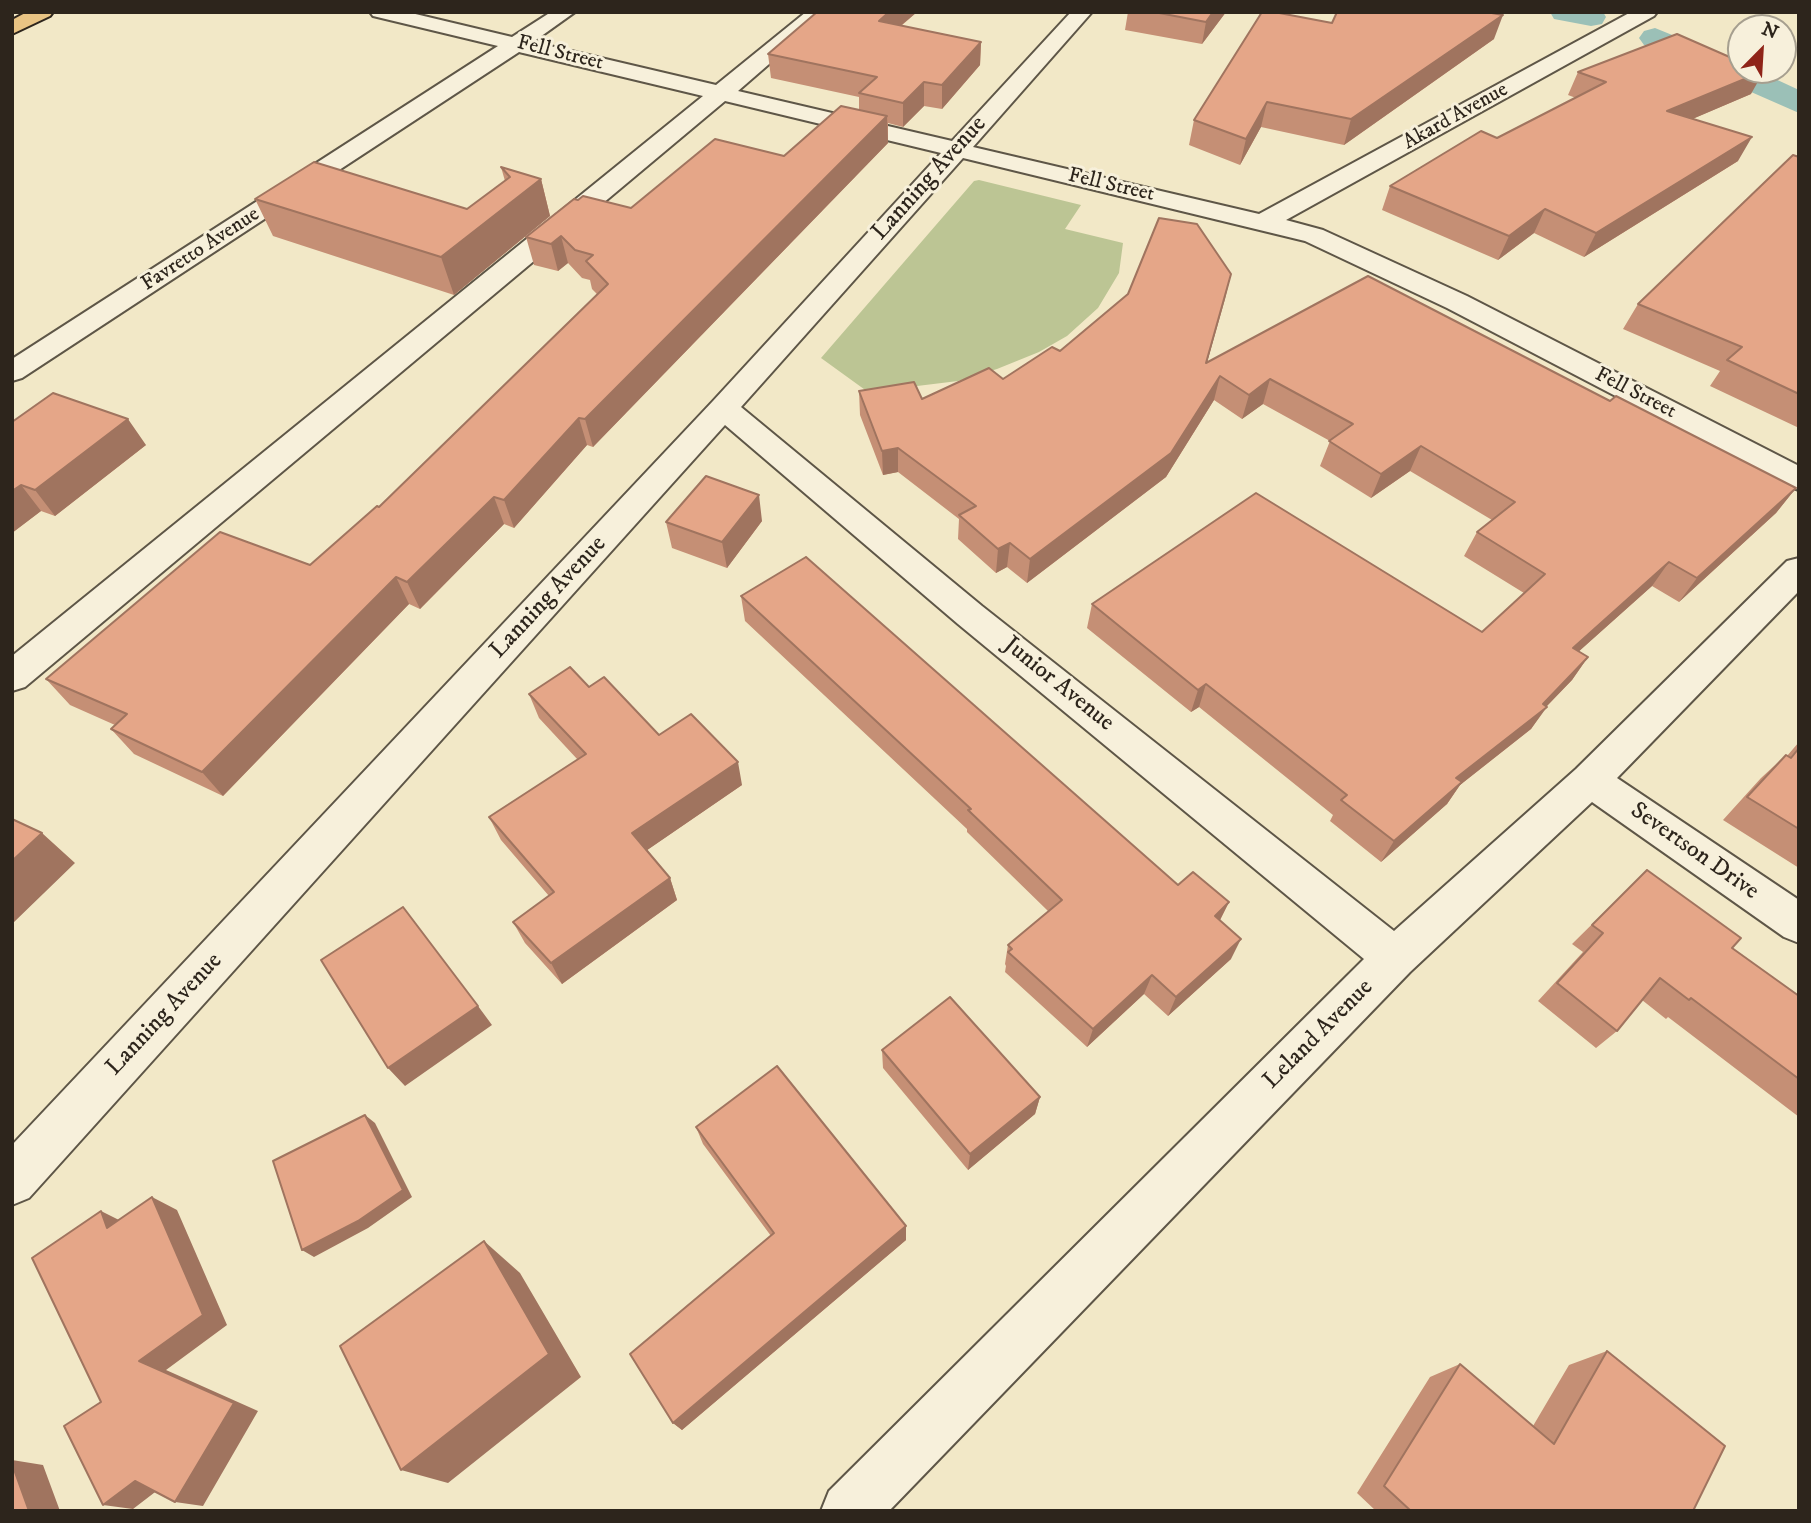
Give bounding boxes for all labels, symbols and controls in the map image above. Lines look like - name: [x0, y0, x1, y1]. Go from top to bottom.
- north arrow: [1727, 14, 1797, 84]
- text: N: [1758, 18, 1782, 45]
- street label: Fell Street: [514, 31, 606, 77]
- street label: Akard Avenue: [1399, 78, 1513, 156]
- street label: Lanning Avenue: [867, 111, 993, 247]
- street label: Fell Street: [1065, 164, 1157, 208]
- street label: Favretto Avenue: [137, 203, 265, 297]
- street label: Fell Street: [1590, 363, 1680, 425]
- street label: Lanning Avenue: [485, 531, 613, 665]
- street label: Junior Avenue: [997, 632, 1119, 738]
- street label: Severtson Drive: [1624, 797, 1764, 907]
- street label: Lanning Avenue: [101, 948, 229, 1082]
- street label: Leland Avenue: [1258, 974, 1380, 1096]

